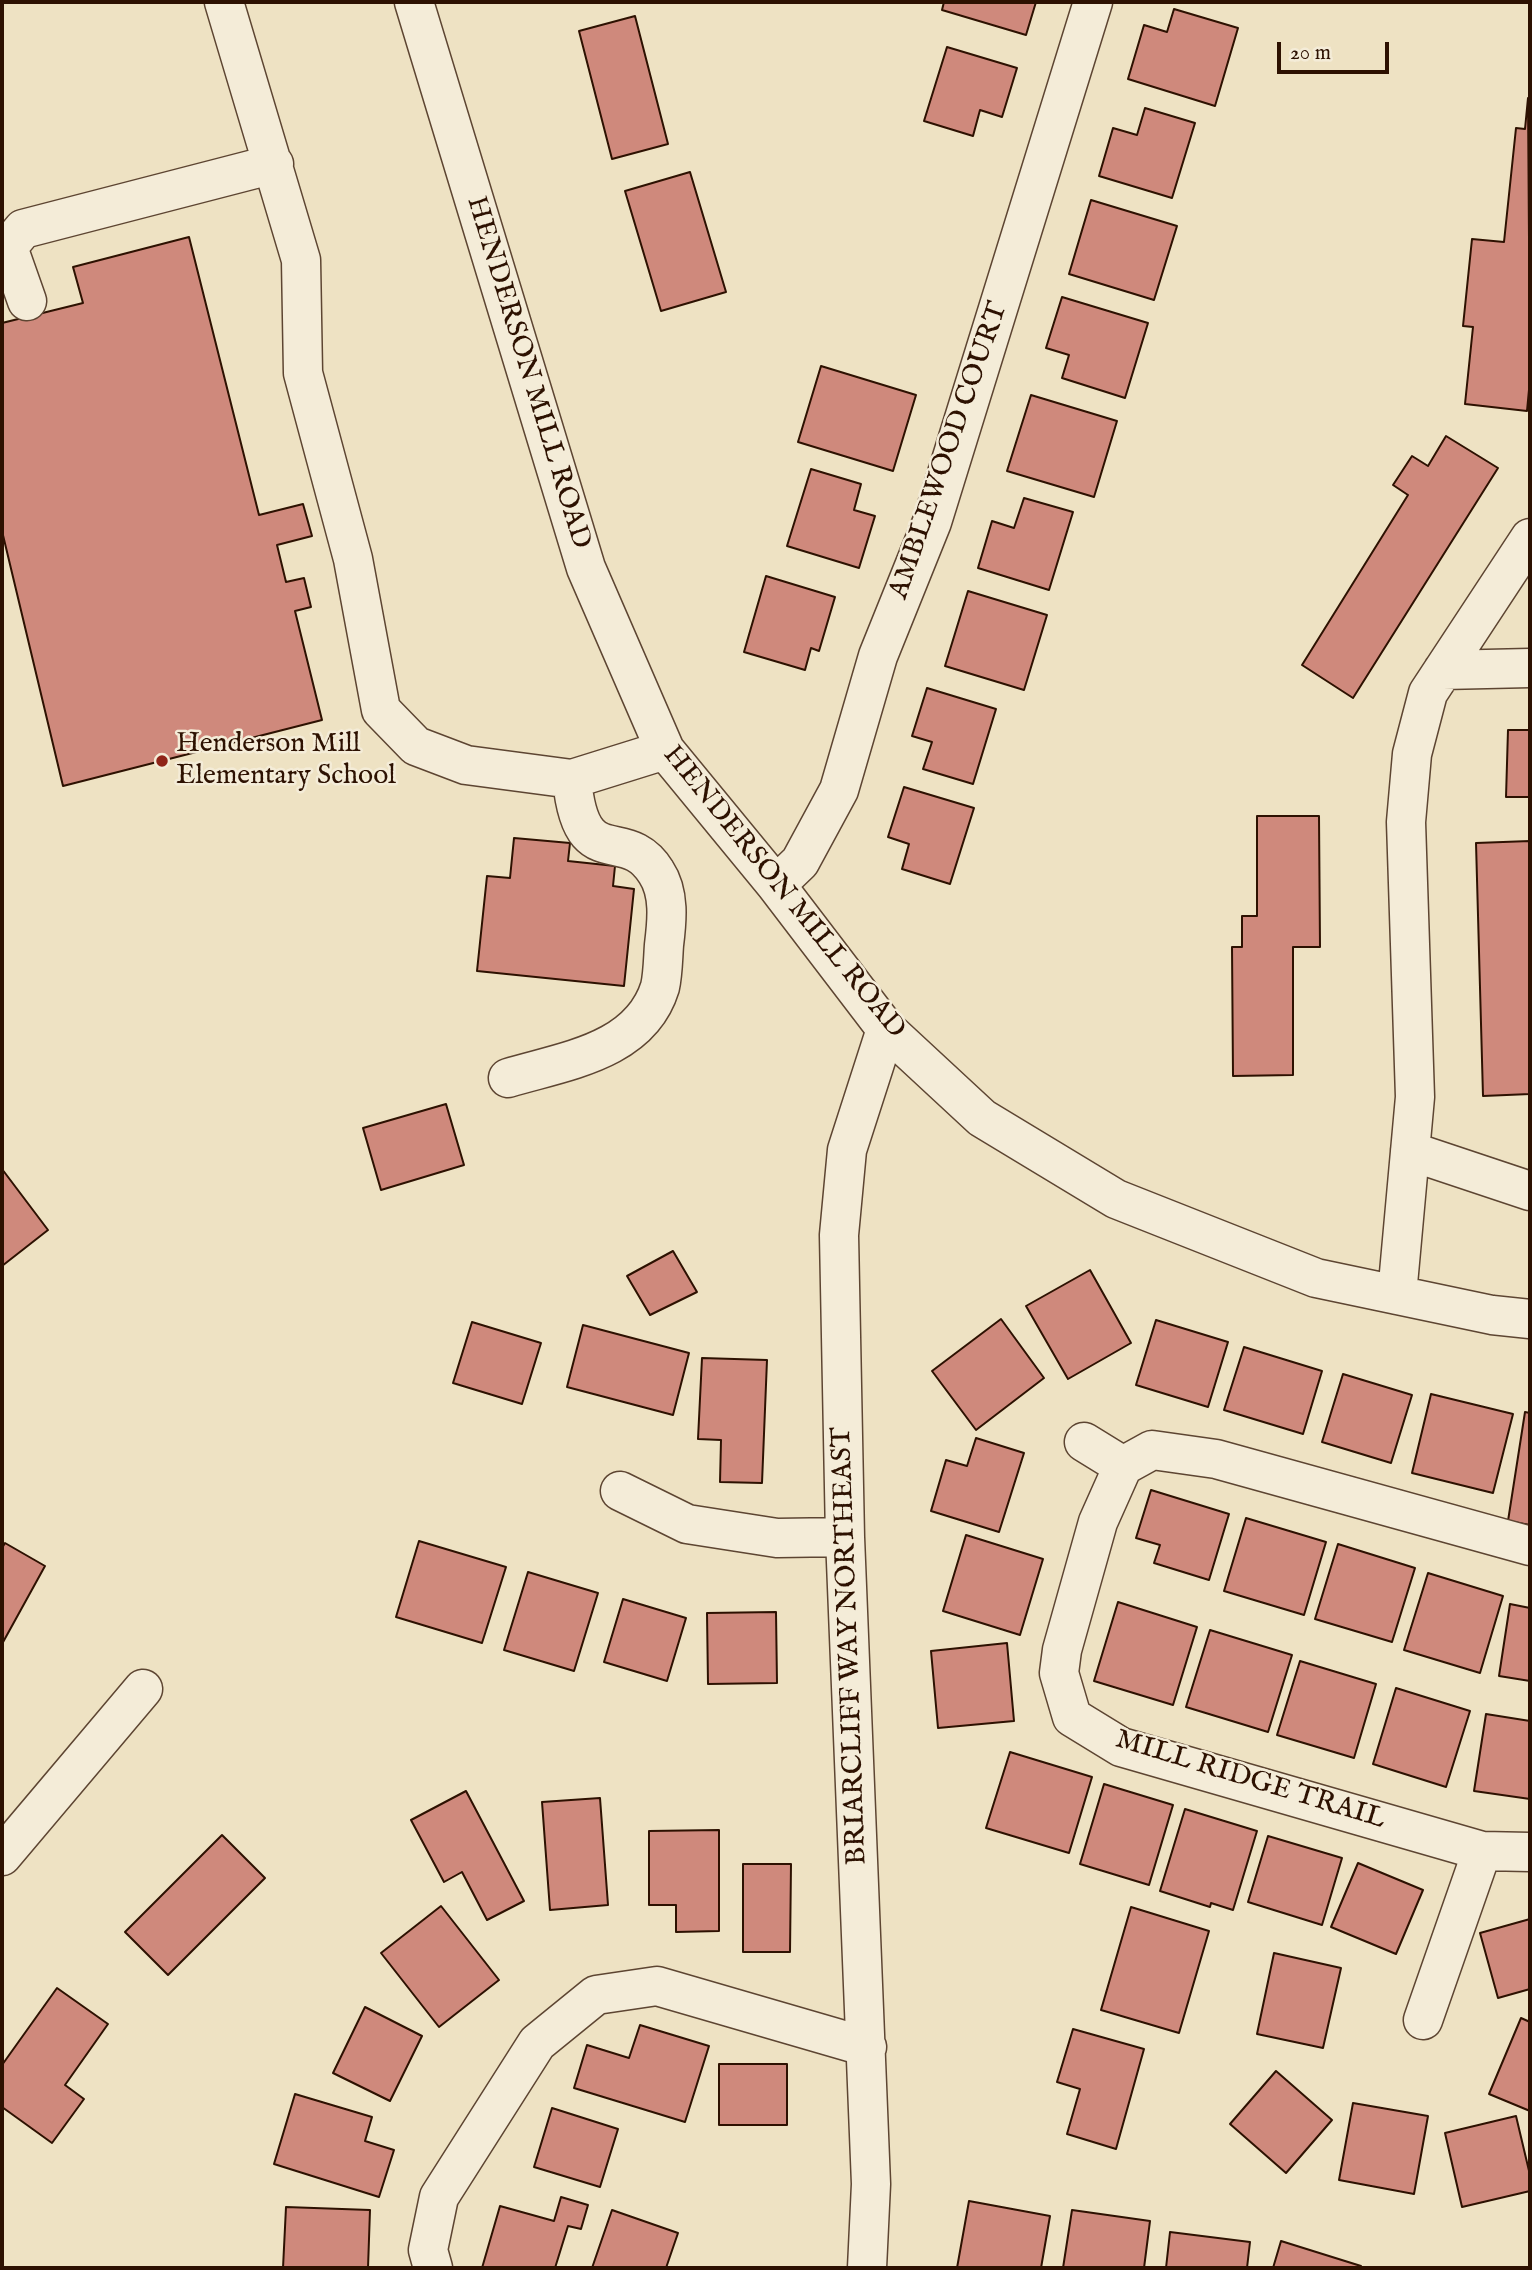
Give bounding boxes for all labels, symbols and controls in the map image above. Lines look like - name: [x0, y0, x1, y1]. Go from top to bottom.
- scale bar: [1280, 28, 1392, 72]
- text: 20 m: [1290, 40, 1331, 67]
- street label: HENDERSON MILL ROAD: [457, 193, 597, 553]
- street label: AMBLEWOOD COURT: [883, 298, 1017, 604]
- place label: Henderson Mill Elementary School: [176, 728, 396, 794]
- street label: HENDERSON MILL ROAD: [654, 740, 912, 1046]
- marker: Henderson Mill Elementary School: [154, 753, 170, 769]
- street label: BRIARCLIFF WAY NORTHEAST: [827, 1426, 875, 1866]
- street label: MILL RIDGE TRAIL: [1111, 1724, 1389, 1838]

